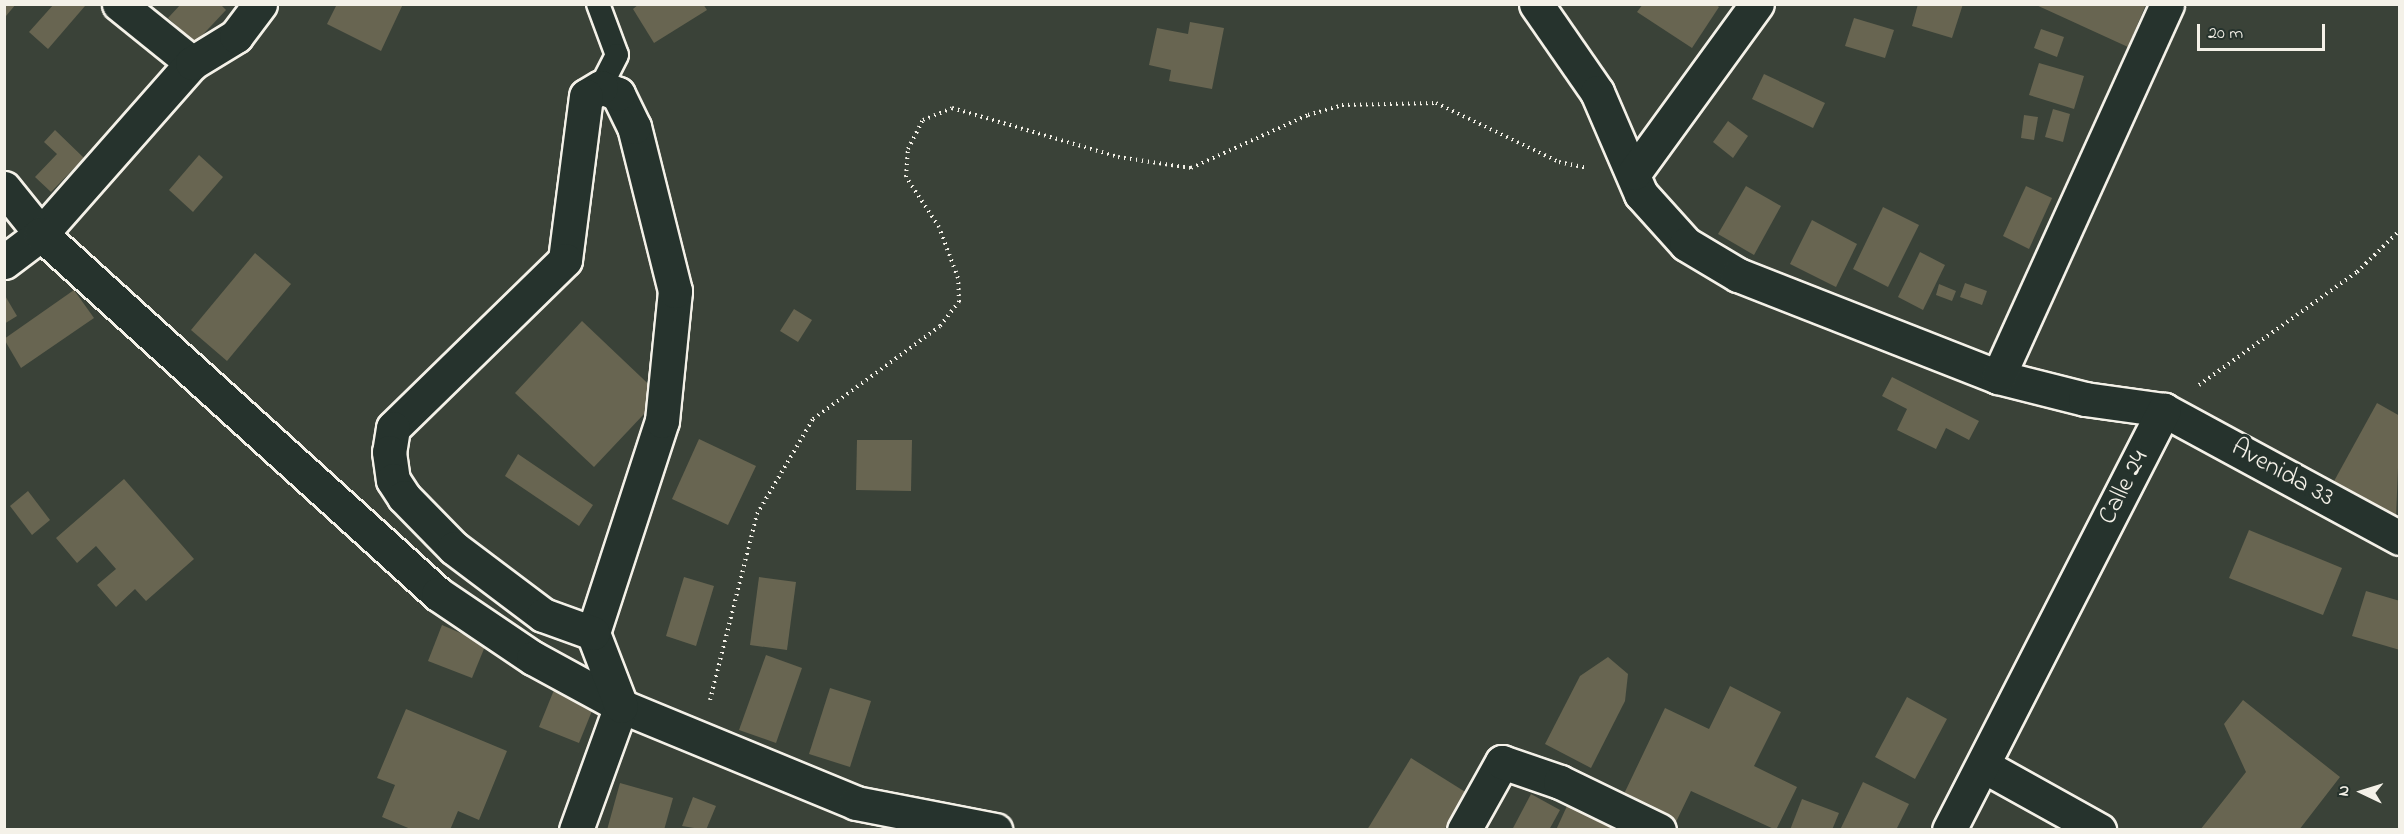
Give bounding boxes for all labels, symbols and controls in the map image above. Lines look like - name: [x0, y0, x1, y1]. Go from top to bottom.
- scale bar: [2200, 12, 2328, 50]
- text: 20 m: [2208, 21, 2243, 47]
- street label: Avenida 33: [2225, 433, 2339, 515]
- street label: Calle 24: [2093, 446, 2157, 530]
- north arrow: [2332, 762, 2392, 822]
- text: N: [2332, 785, 2356, 797]

